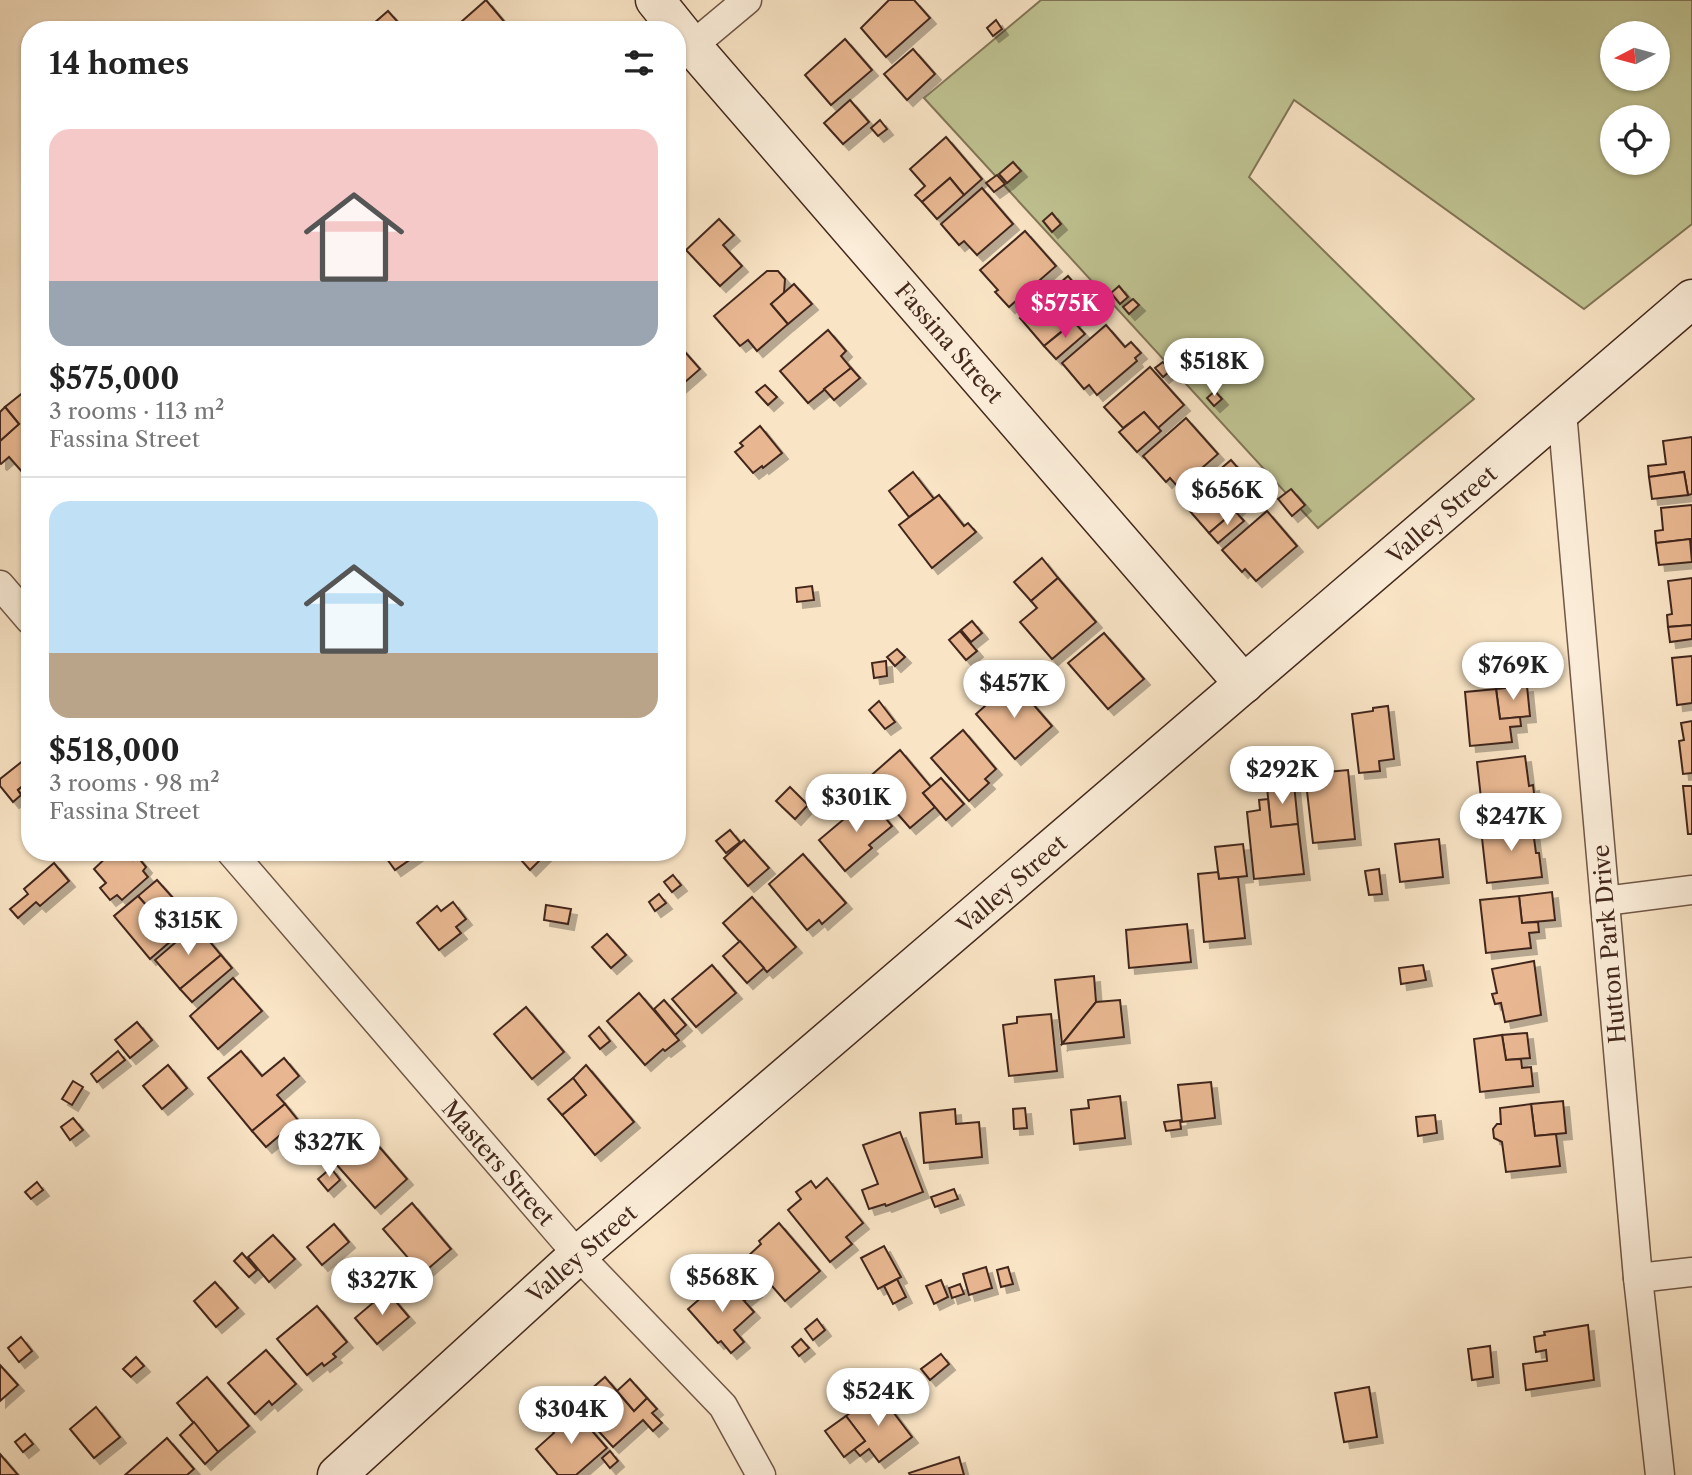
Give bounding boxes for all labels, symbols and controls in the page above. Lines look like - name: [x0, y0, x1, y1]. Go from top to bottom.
- north arrow: [1600, 21, 1670, 91]
- map controls: [1600, 21, 1670, 175]
- icon: filters: [620, 44, 658, 82]
- text: 14 homes: [49, 45, 189, 82]
- button: locate: [1600, 105, 1670, 175]
- icon: home: [291, 174, 417, 300]
- street label: Fassina Street: [889, 277, 1009, 409]
- pin: $575K: [1016, 280, 1114, 340]
- text: $575K: [1031, 289, 1099, 317]
- pin: $518K: [1165, 338, 1263, 398]
- text: $518K: [1180, 347, 1248, 375]
- text: $575,000: [49, 360, 179, 397]
- text: 3 rooms · 113 m²: [49, 397, 225, 425]
- text: Fassina Street: [49, 425, 200, 453]
- street label: Valley Street: [1381, 460, 1503, 571]
- pin: $656K: [1178, 468, 1276, 527]
- text: $656K: [1191, 476, 1263, 504]
- icon: home: [291, 546, 417, 672]
- pin: $769K: [1464, 642, 1562, 702]
- text: $769K: [1478, 651, 1548, 679]
- pin: $457K: [965, 660, 1063, 720]
- text: $457K: [979, 669, 1049, 697]
- text: $518,000: [49, 732, 180, 769]
- pin: $292K: [1233, 746, 1331, 806]
- text: $292K: [1246, 755, 1318, 783]
- text: 3 rooms · 98 m²: [49, 769, 220, 797]
- pin: $301K: [807, 774, 905, 834]
- text: $301K: [821, 783, 891, 811]
- pin: $247K: [1462, 794, 1560, 853]
- text: Fassina Street: [49, 797, 200, 825]
- text: $247K: [1476, 802, 1546, 830]
- street label: Valley Street: [951, 829, 1073, 940]
- street label: Hutton Park Drive: [1586, 843, 1632, 1045]
- pin: $315K: [139, 898, 237, 957]
- text: $315K: [154, 906, 222, 934]
- street label: Masters Street: [436, 1095, 560, 1231]
- pin: $327K: [280, 1120, 378, 1179]
- text: $327K: [294, 1128, 364, 1156]
- street label: Valley Street: [521, 1199, 643, 1310]
- pin: $568K: [673, 1254, 771, 1314]
- pin: $327K: [333, 1258, 431, 1317]
- text: $568K: [686, 1263, 758, 1291]
- text: $327K: [347, 1266, 417, 1294]
- pin: $524K: [829, 1368, 927, 1428]
- text: $524K: [842, 1377, 914, 1405]
- pin: $304K: [522, 1386, 620, 1446]
- text: $304K: [535, 1395, 607, 1423]

